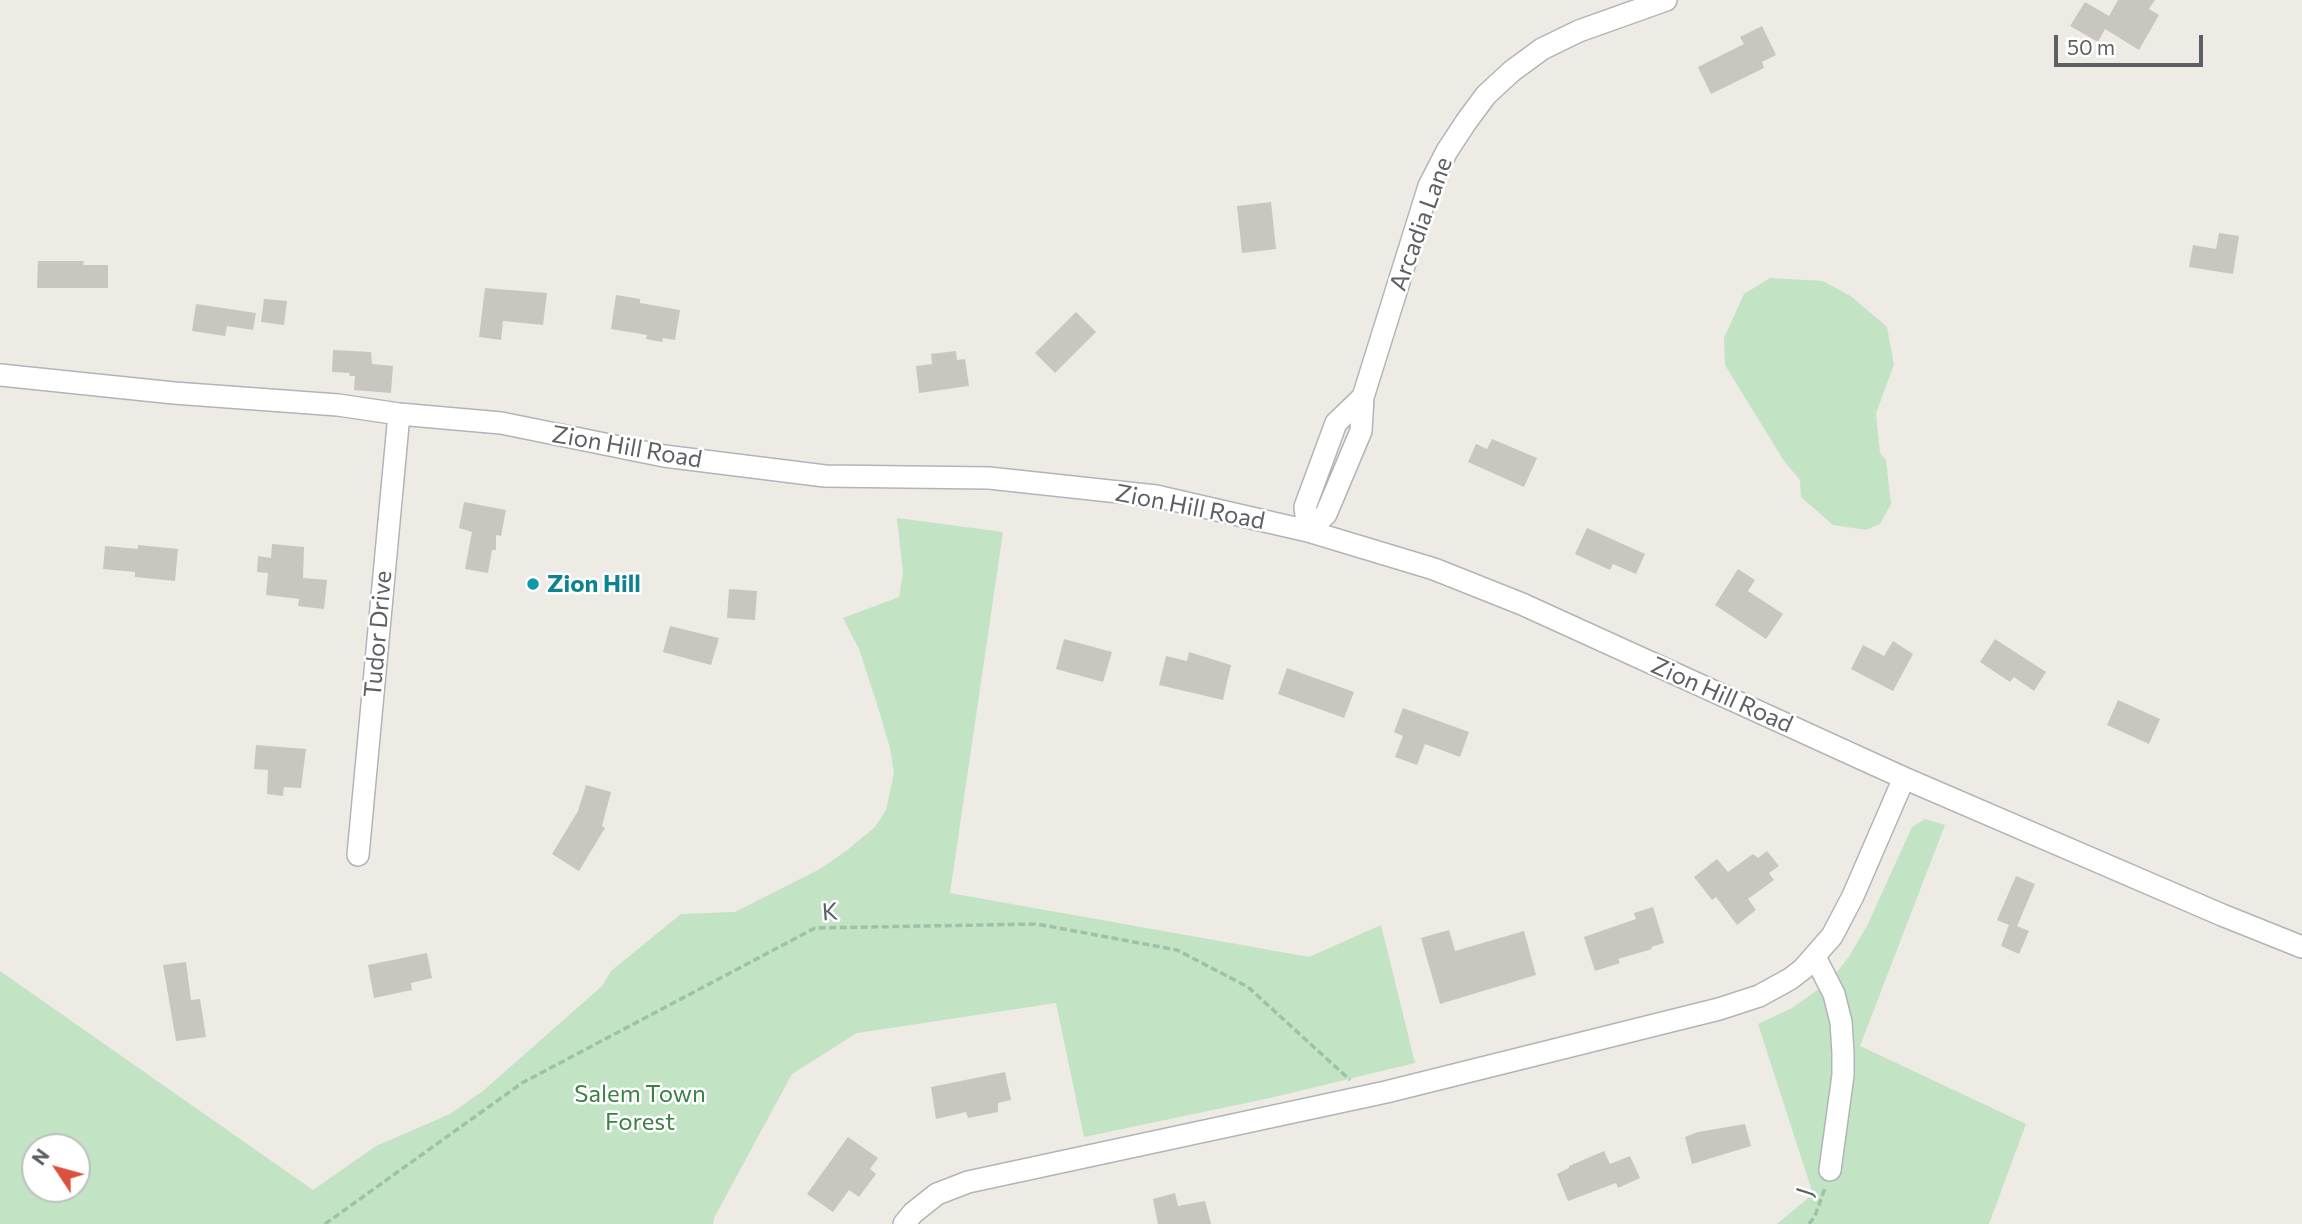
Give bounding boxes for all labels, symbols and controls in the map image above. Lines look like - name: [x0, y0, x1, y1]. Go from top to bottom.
- scale bar: [2057, 21, 2206, 65]
- text: 50 m: [2067, 34, 2115, 59]
- street label: Arcadia Lane: [1384, 153, 1458, 295]
- street label: Zion Hill Road: [550, 420, 704, 474]
- street label: Zion Hill Road: [1113, 478, 1267, 536]
- street label: Tudor Drive: [358, 569, 398, 699]
- place label: Zion Hill: [547, 570, 641, 598]
- marker: Zion Hill: [525, 576, 541, 592]
- street label: Zion Hill Road: [1647, 651, 1797, 739]
- street label: K: [821, 897, 839, 927]
- park label: Salem Town Forest: [574, 1080, 706, 1136]
- north arrow: [21, 1133, 91, 1203]
- text: N: [27, 1144, 54, 1169]
- street label: J: [1790, 1184, 1820, 1200]

